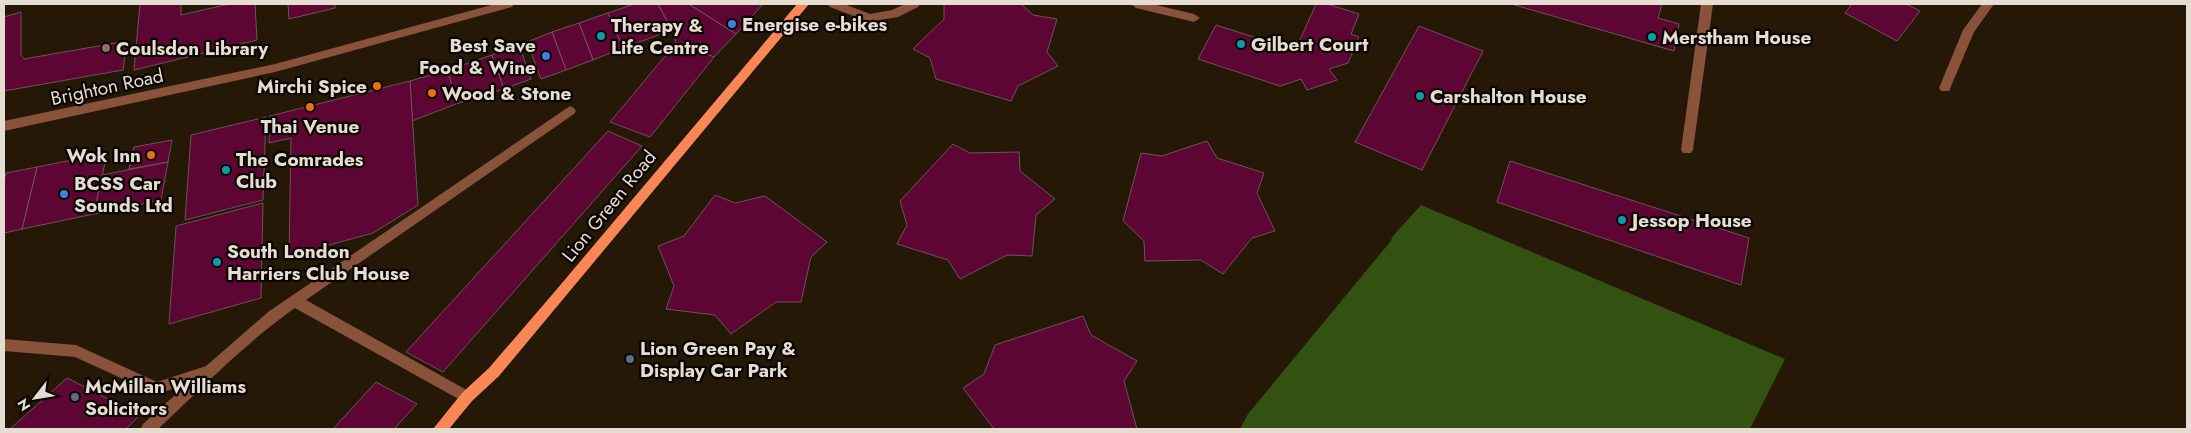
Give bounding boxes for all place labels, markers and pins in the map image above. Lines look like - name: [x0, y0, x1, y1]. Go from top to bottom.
- place label: Energise e-bikes: [742, 11, 888, 38]
- place label: Therapy & Life Centre: [611, 12, 709, 61]
- marker: Energise e-bikes: [726, 18, 738, 30]
- place label: Merstham House: [1662, 24, 1811, 51]
- marker: Therapy & Life Centre: [595, 30, 607, 42]
- place label: Gilbert Court: [1251, 31, 1368, 58]
- marker: Merstham House: [1646, 31, 1658, 43]
- place label: Best Save Food & Wine: [419, 32, 536, 81]
- place label: Coulsdon Library: [116, 35, 269, 62]
- marker: Gilbert Court: [1235, 38, 1247, 50]
- marker: Coulsdon Library: [100, 42, 112, 54]
- marker: Best Save Food & Wine: [540, 50, 552, 62]
- place label: Mirchi Spice: [257, 73, 367, 100]
- marker: Mirchi Spice: [371, 80, 383, 92]
- place label: Wood & Stone: [442, 80, 572, 107]
- place label: Carshalton House: [1430, 83, 1587, 110]
- marker: Wood & Stone: [426, 87, 438, 99]
- marker: Carshalton House: [1414, 90, 1426, 102]
- marker: Thai Venue: [304, 101, 316, 113]
- place label: Thai Venue: [261, 113, 359, 140]
- place label: Wok Inn: [66, 142, 141, 169]
- place label: The Comrades Club: [236, 146, 364, 195]
- marker: Wok Inn: [145, 149, 157, 161]
- marker: The Comrades Club: [220, 164, 232, 176]
- place label: BCSS Car Sounds Ltd: [74, 170, 173, 219]
- marker: BCSS Car Sounds Ltd: [58, 188, 70, 200]
- place label: Jessop House: [1628, 207, 1752, 234]
- marker: Jessop House: [1616, 214, 1628, 226]
- place label: South London Harriers Club House: [227, 238, 410, 287]
- marker: South London Harriers Club House: [211, 256, 223, 268]
- place label: Lion Green Pay & Display Car Park: [640, 335, 796, 384]
- marker: Lion Green Pay & Display Car Park: [624, 353, 636, 365]
- place label: McMillan Williams Solicitors: [85, 373, 246, 422]
- marker: McMillan Williams Solicitors: [69, 391, 81, 403]

